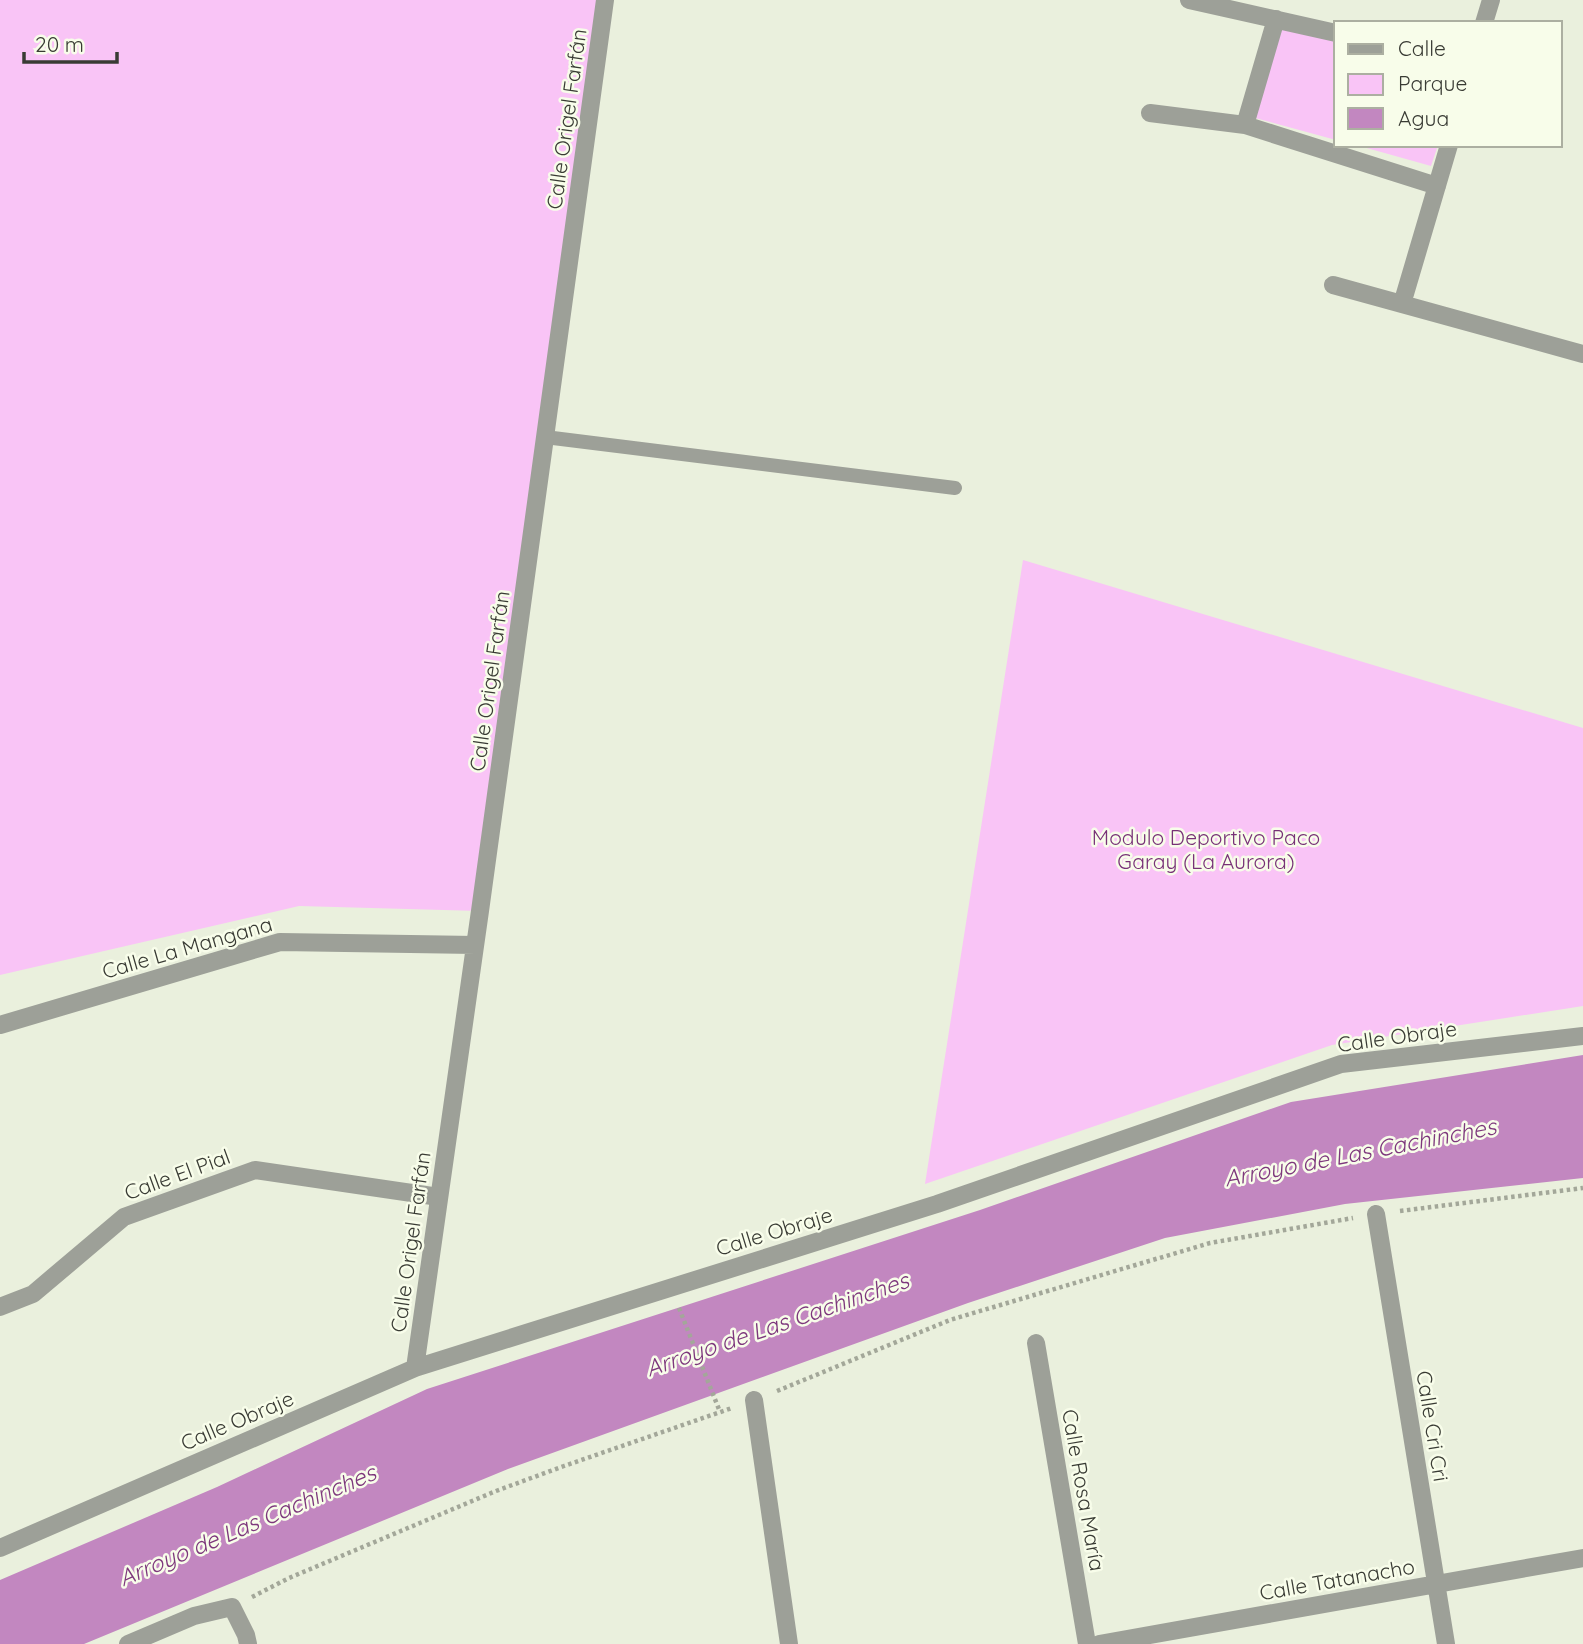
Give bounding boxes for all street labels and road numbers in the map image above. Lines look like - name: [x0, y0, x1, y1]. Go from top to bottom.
- street label: Calle Origel Farfán: [540, 27, 592, 211]
- street label: Calle Origel Farfán: [463, 589, 515, 773]
- street label: Calle La Mangana: [99, 910, 275, 984]
- street label: Calle Obraje: [1336, 1015, 1458, 1057]
- street label: Calle El Pial: [121, 1143, 233, 1205]
- street label: Calle Origel Farfán: [384, 1150, 436, 1334]
- street label: Calle Obraje: [713, 1201, 835, 1261]
- street label: Calle Cri Cri: [1411, 1369, 1455, 1483]
- street label: Calle Obraje: [177, 1385, 297, 1455]
- street label: Calle Rosa María: [1057, 1407, 1111, 1573]
- street label: Calle Tatanacho: [1257, 1553, 1417, 1605]

